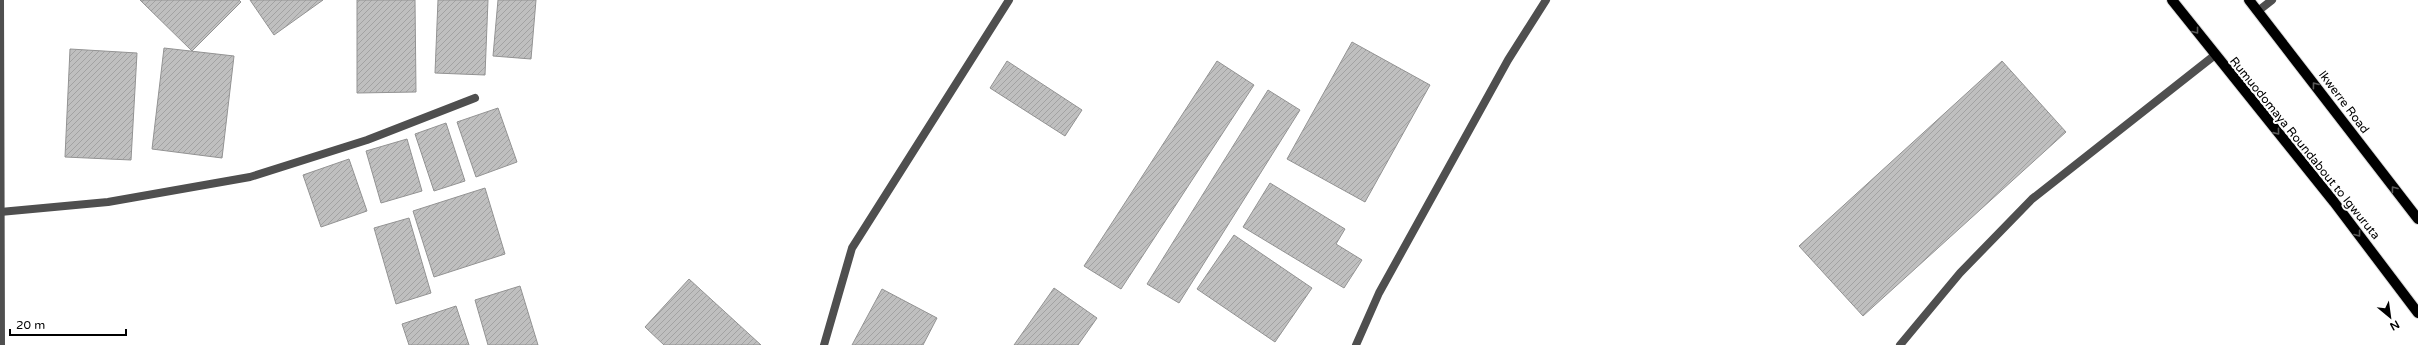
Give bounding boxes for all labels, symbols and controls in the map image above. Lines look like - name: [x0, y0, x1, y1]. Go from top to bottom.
- one-way arrow: [2191, 26, 2198, 33]
- street label: Rumuodomaya Roundabout to Igwuruta: [2227, 54, 2383, 242]
- street label: Ikwerre Road: [2316, 68, 2372, 136]
- one-way arrow: [2313, 83, 2320, 90]
- one-way arrow: [2272, 128, 2279, 135]
- one-way arrow: [2392, 186, 2399, 193]
- one-way arrow: [2353, 230, 2360, 237]
- north arrow: [2370, 297, 2410, 337]
- scale bar: [10, 311, 126, 337]
- text: N: [2388, 317, 2402, 333]
- text: 20 m: [16, 318, 45, 332]

